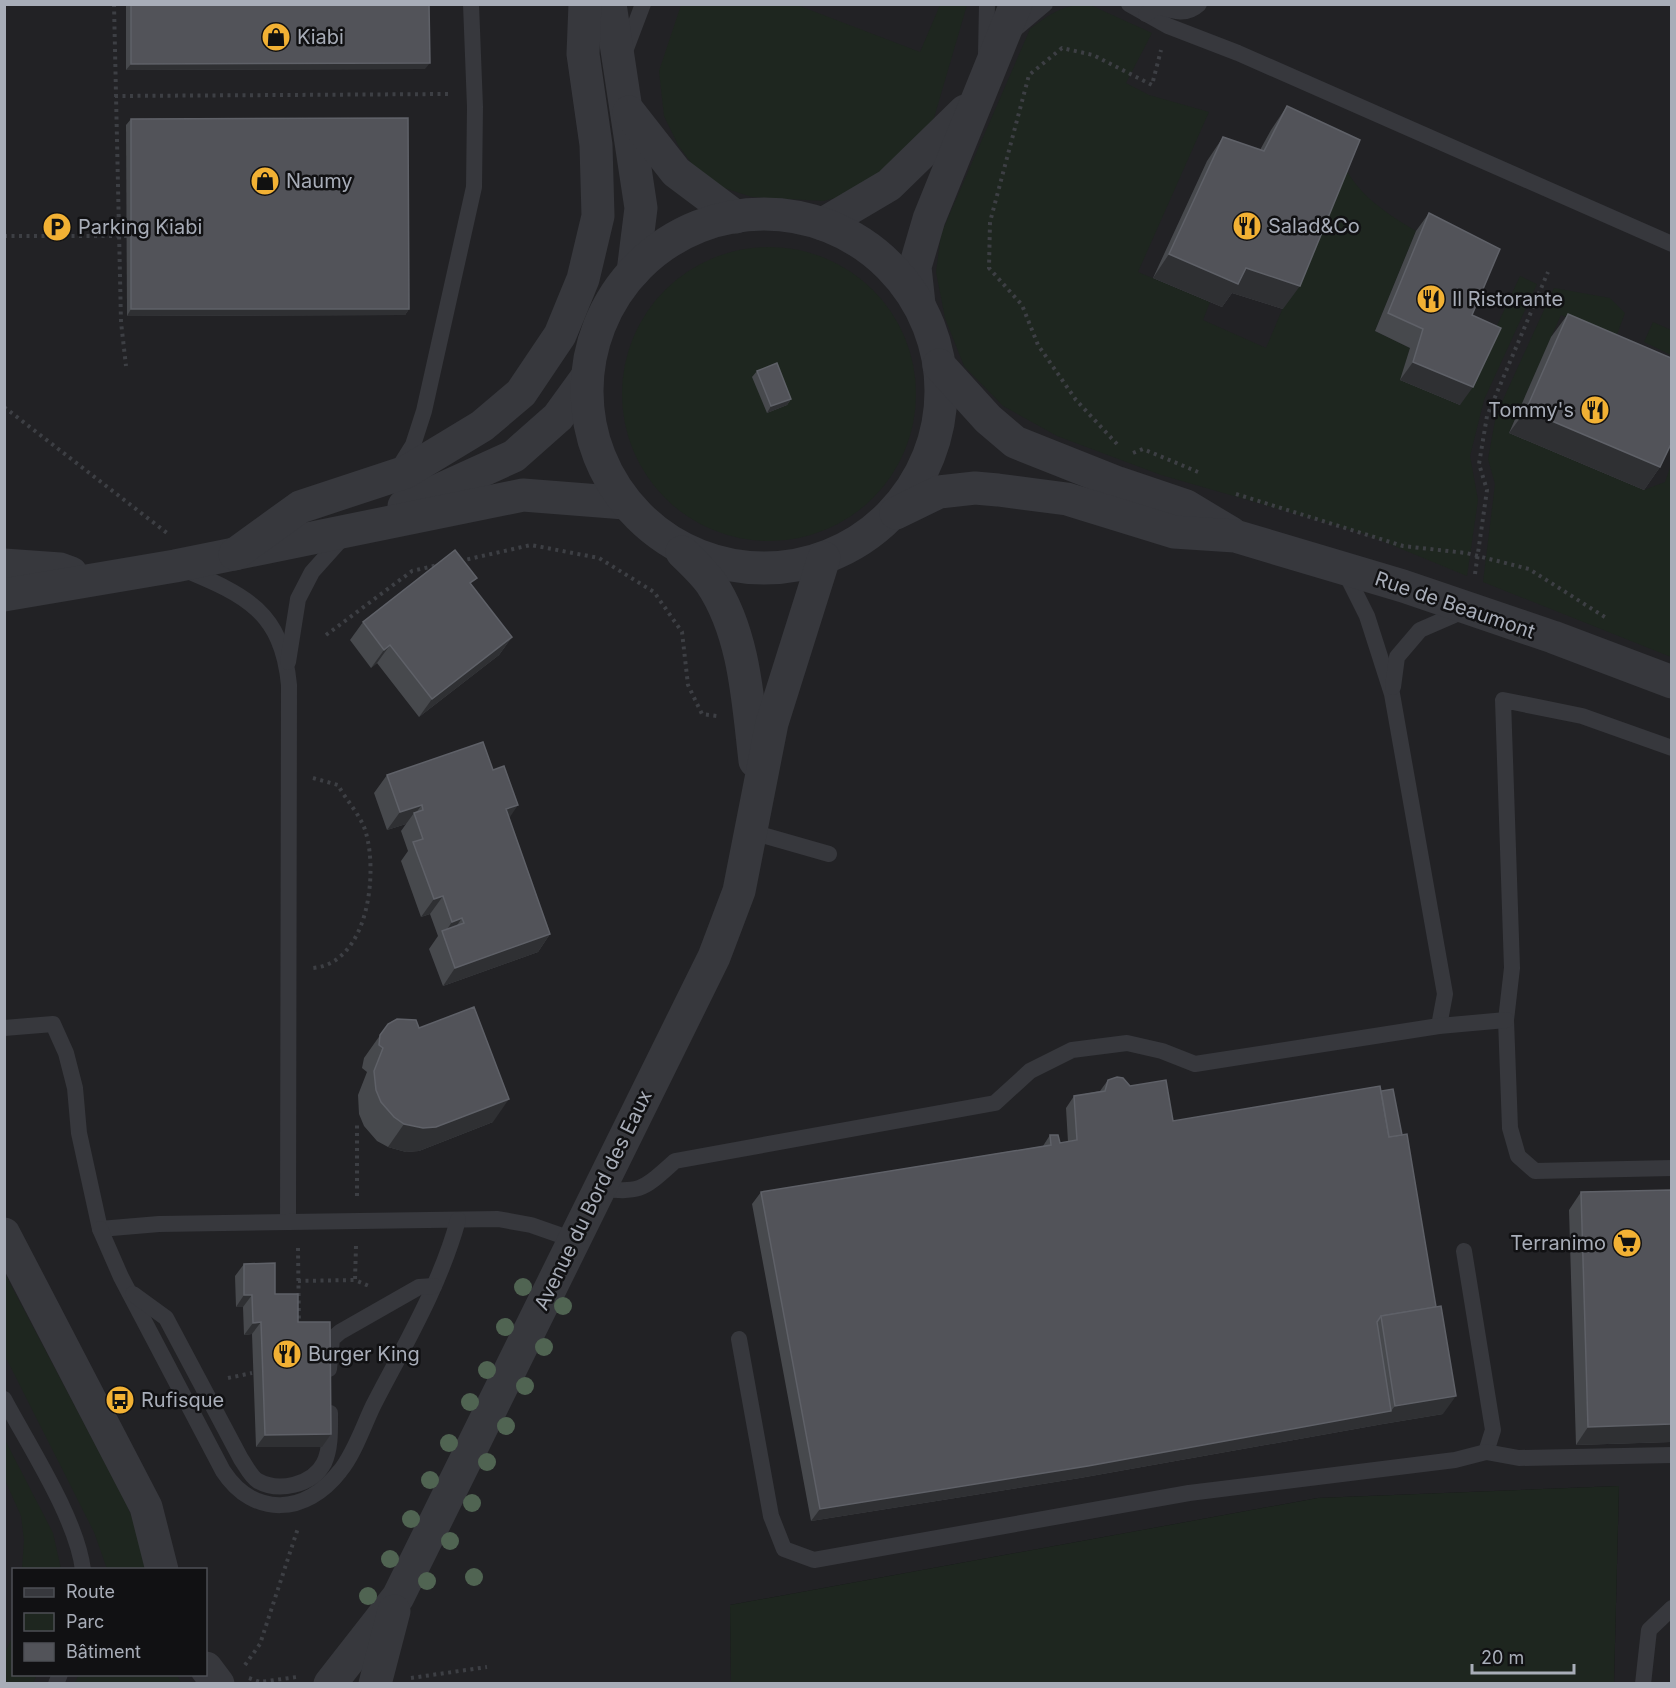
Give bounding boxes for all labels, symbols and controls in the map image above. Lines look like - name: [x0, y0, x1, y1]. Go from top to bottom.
- shop icon: Kiabi: [260, 21, 292, 53]
- place label: Kiabi: [297, 25, 344, 49]
- shop icon: Naumy: [249, 165, 281, 197]
- place label: Naumy: [286, 169, 353, 193]
- restaurant icon: Salad&Co: [1231, 210, 1263, 242]
- parking icon: Parking Kiabi: [41, 211, 73, 243]
- place label: Salad&Co: [1268, 214, 1360, 238]
- place label: Parking Kiabi: [78, 215, 202, 239]
- restaurant icon: Il Ristorante: [1415, 283, 1447, 315]
- place label: Il Ristorante: [1452, 287, 1563, 311]
- restaurant icon: Tommy's: [1579, 394, 1611, 426]
- place label: Tommy's: [1488, 398, 1574, 422]
- street label: Rue de Beaumont: [1372, 566, 1538, 644]
- street label: Avenue du Bord des Eaux: [529, 1086, 657, 1314]
- supermarket icon: Terranimo: [1611, 1227, 1643, 1259]
- place label: Terranimo: [1510, 1231, 1606, 1255]
- restaurant icon: Burger King: [271, 1338, 303, 1370]
- place label: Burger King: [308, 1342, 420, 1366]
- bus stop icon: Rufisque: [104, 1384, 136, 1416]
- place label: Rufisque: [141, 1388, 224, 1412]
- legend: [12, 1568, 207, 1676]
- text: Route: [66, 1581, 115, 1602]
- text: Parc: [66, 1611, 104, 1632]
- scale bar: [1472, 1637, 1574, 1675]
- text: Bâtiment: [66, 1641, 141, 1662]
- text: 20 m: [1481, 1647, 1524, 1668]

